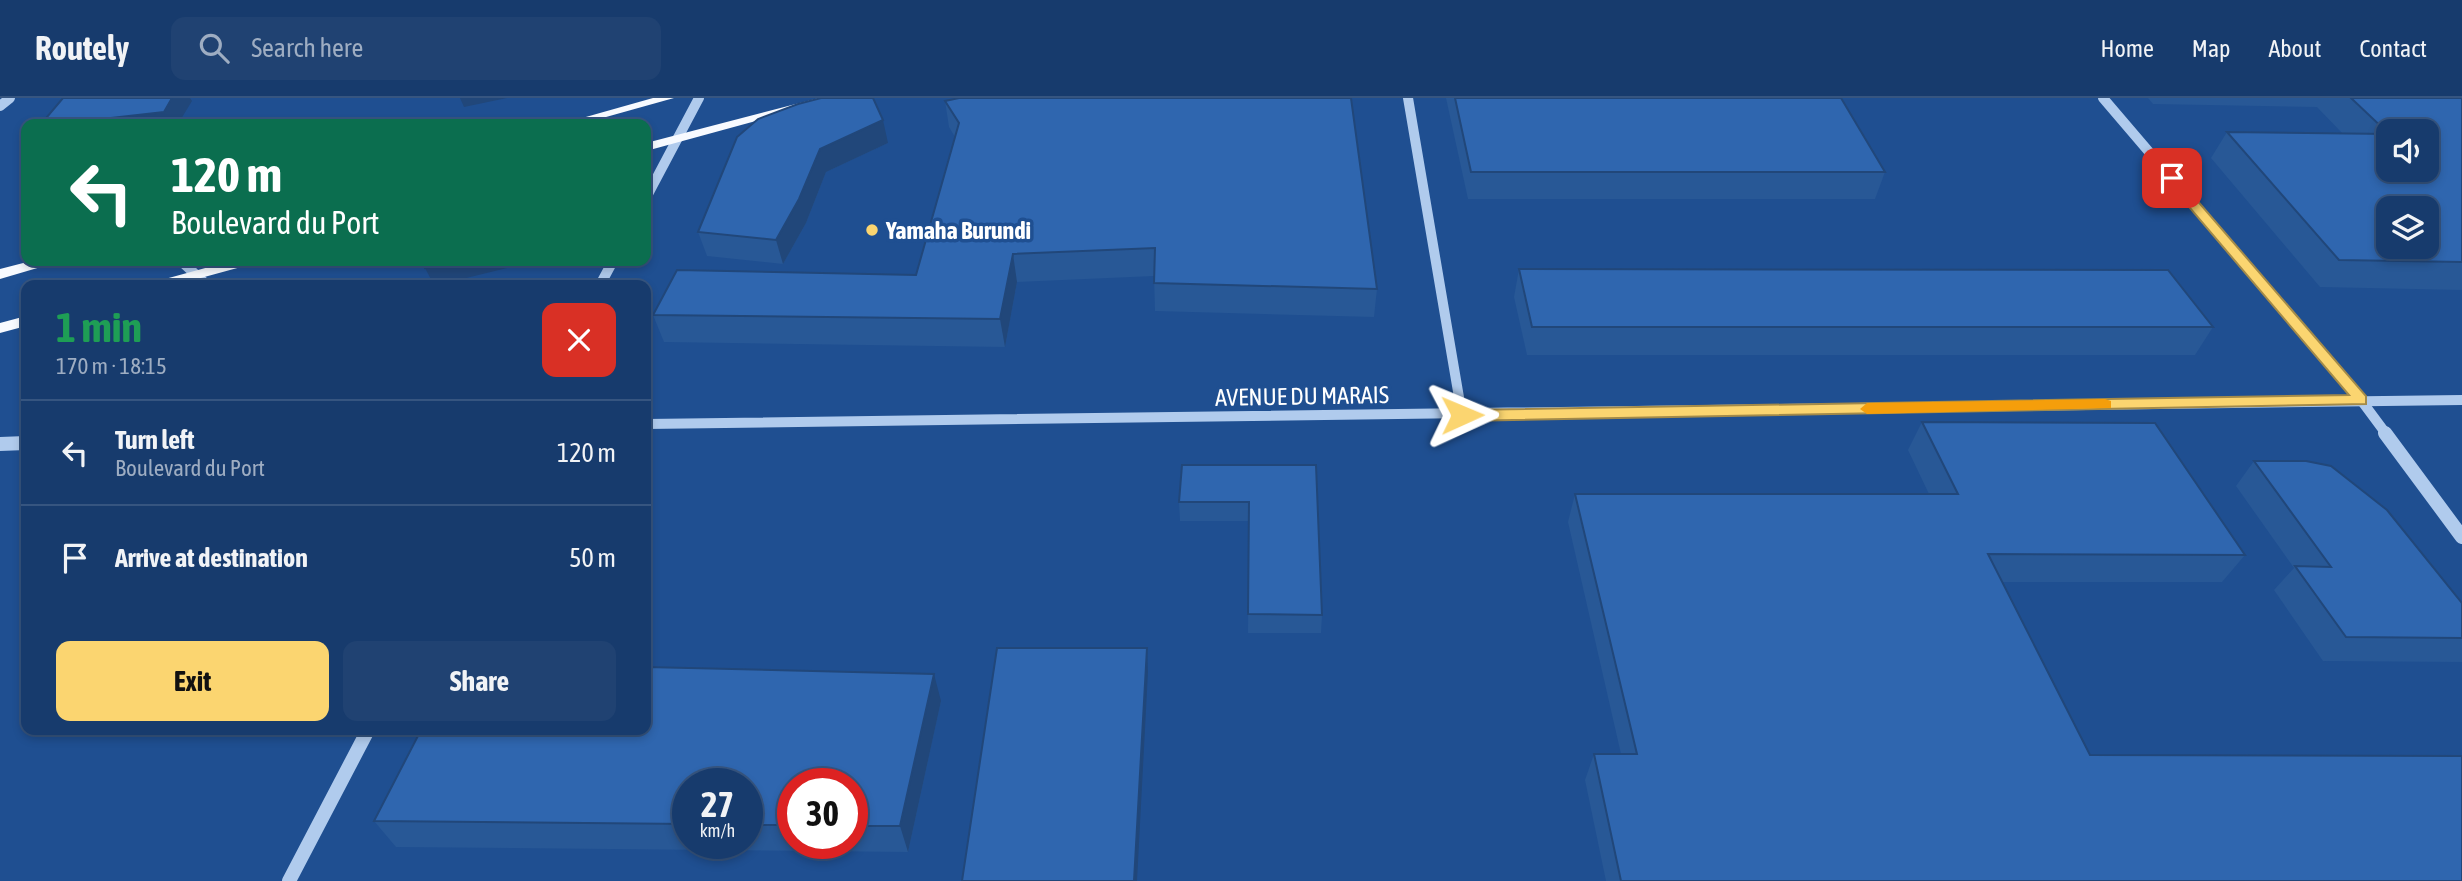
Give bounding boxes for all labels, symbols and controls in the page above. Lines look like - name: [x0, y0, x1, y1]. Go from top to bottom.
- search box: [171, 17, 661, 80]
- text: Routely: [35, 29, 129, 67]
- icon: search: [195, 29, 233, 67]
- text: Search here: [251, 33, 363, 63]
- text: Home: [2100, 35, 2154, 62]
- text: Map: [2192, 35, 2230, 62]
- text: About: [2268, 35, 2321, 62]
- text: Contact: [2359, 35, 2427, 62]
- map controls: [2376, 119, 2439, 259]
- button: sound: [2376, 119, 2439, 182]
- text: 120 m: [171, 146, 282, 202]
- icon: left: [56, 147, 147, 238]
- pin: [2142, 148, 2202, 208]
- icon: arrive: [2153, 159, 2191, 197]
- button: layers: [2376, 196, 2439, 259]
- text: Boulevard du Port: [171, 204, 380, 241]
- place label: Yamaha Burundi: [885, 217, 1031, 244]
- marker: Yamaha Burundi: [864, 222, 880, 238]
- text: 1 min: [56, 303, 142, 351]
- button: close: [542, 303, 616, 377]
- text: 170 m · 18:15: [56, 353, 167, 379]
- position arrow: [1425, 378, 1499, 452]
- street label: AVENUE DU MARAIS: [1215, 381, 1389, 411]
- text: Turn left: [115, 425, 195, 455]
- icon: left: [56, 434, 94, 472]
- text: 120 m: [557, 438, 616, 468]
- text: Boulevard du Port: [115, 455, 265, 481]
- icon: arrive: [56, 539, 94, 577]
- text: Arrive at destination: [115, 543, 308, 573]
- text: 50 m: [569, 543, 616, 573]
- button: Exit: [56, 641, 329, 721]
- button: Share: [343, 641, 616, 721]
- speed limit sign: 30: [777, 768, 868, 859]
- text: 27: [701, 784, 734, 824]
- text: km/h: [700, 820, 735, 841]

